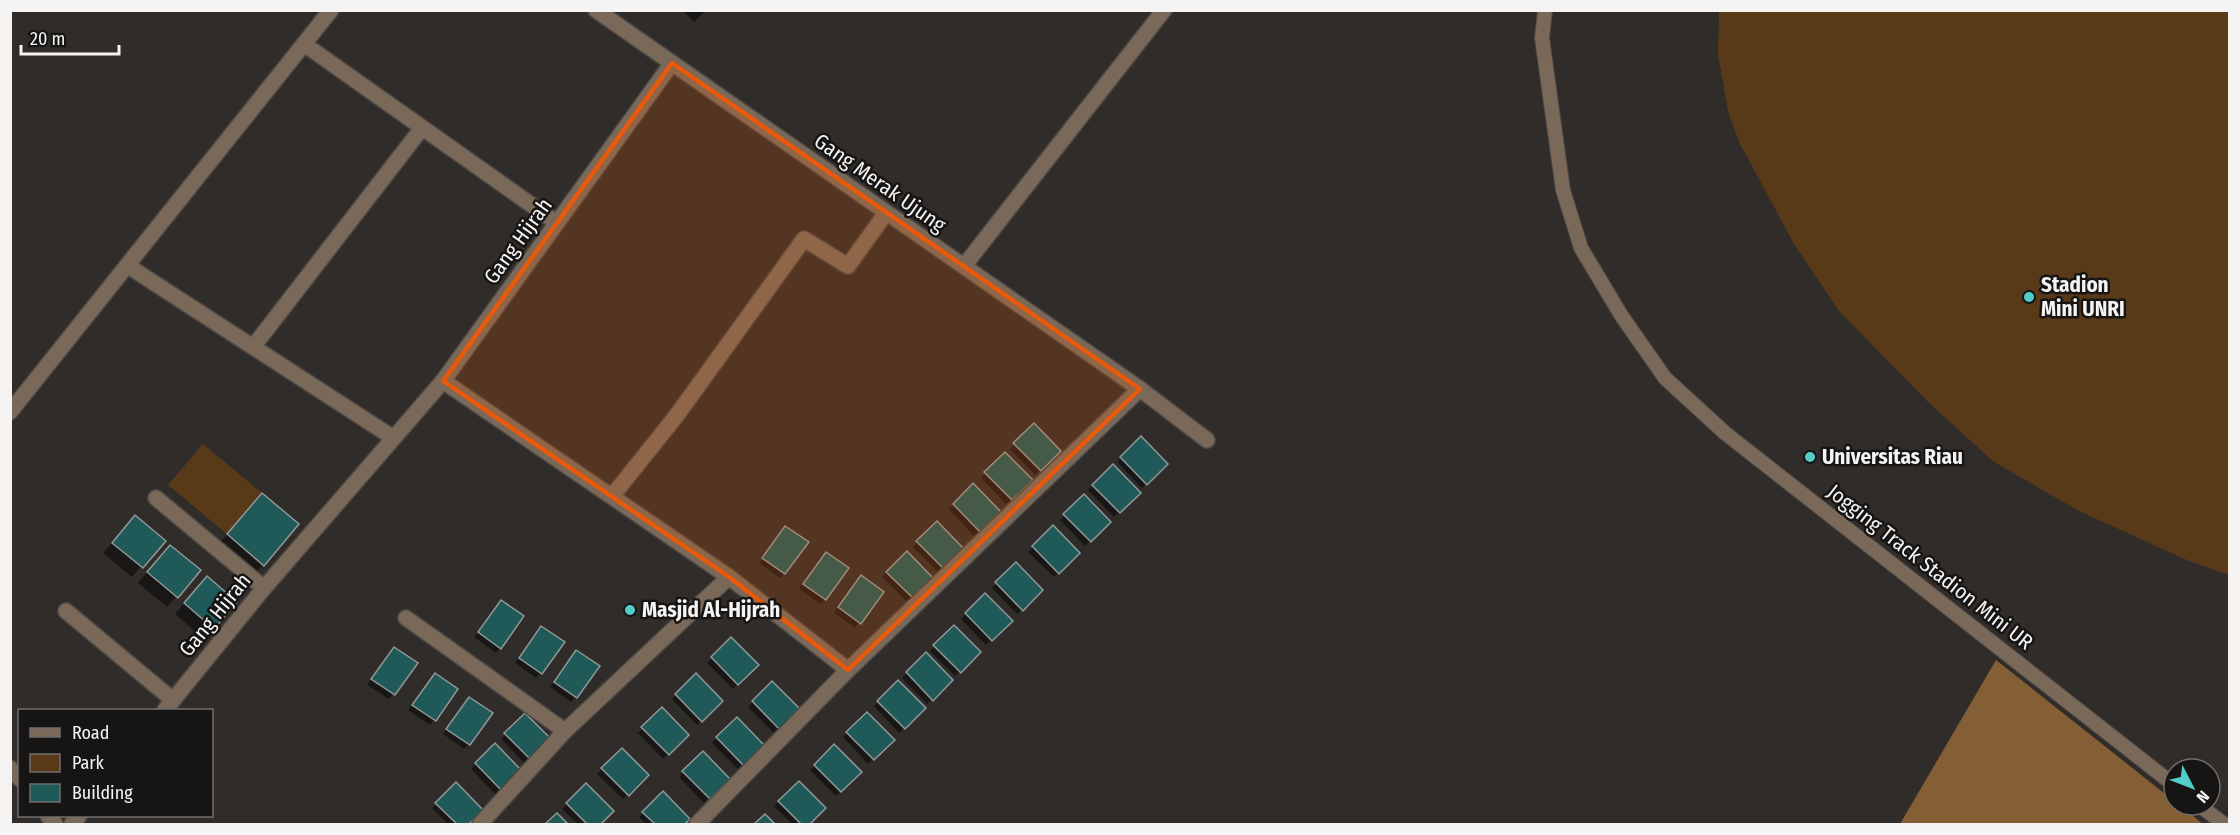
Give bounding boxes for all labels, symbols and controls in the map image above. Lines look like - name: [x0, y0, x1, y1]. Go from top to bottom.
- scale bar: [21, 18, 118, 56]
- text: 20 m: [30, 28, 65, 50]
- street label: Gang Merak Ujung: [809, 128, 951, 238]
- street label: Gang Hijrah: [478, 193, 558, 289]
- place label: Stadion Mini UNRI: [2041, 272, 2125, 322]
- marker: Stadion Mini UNRI: [2022, 290, 2036, 304]
- place label: Universitas Riau: [1822, 444, 1963, 470]
- marker: Universitas Riau: [1803, 450, 1817, 464]
- street label: Jogging Track Stadion Mini UR: [1822, 479, 2038, 656]
- street label: Gang Hijrah: [174, 568, 256, 662]
- place label: Masjid Al-Hijrah: [642, 597, 780, 623]
- marker: Masjid Al-Hijrah: [623, 603, 637, 617]
- legend: [18, 709, 213, 817]
- text: Road: [72, 722, 109, 744]
- text: Park: [72, 752, 105, 774]
- north arrow: [2162, 757, 2222, 817]
- text: Building: [72, 782, 133, 804]
- text: N: [2193, 787, 2213, 807]

